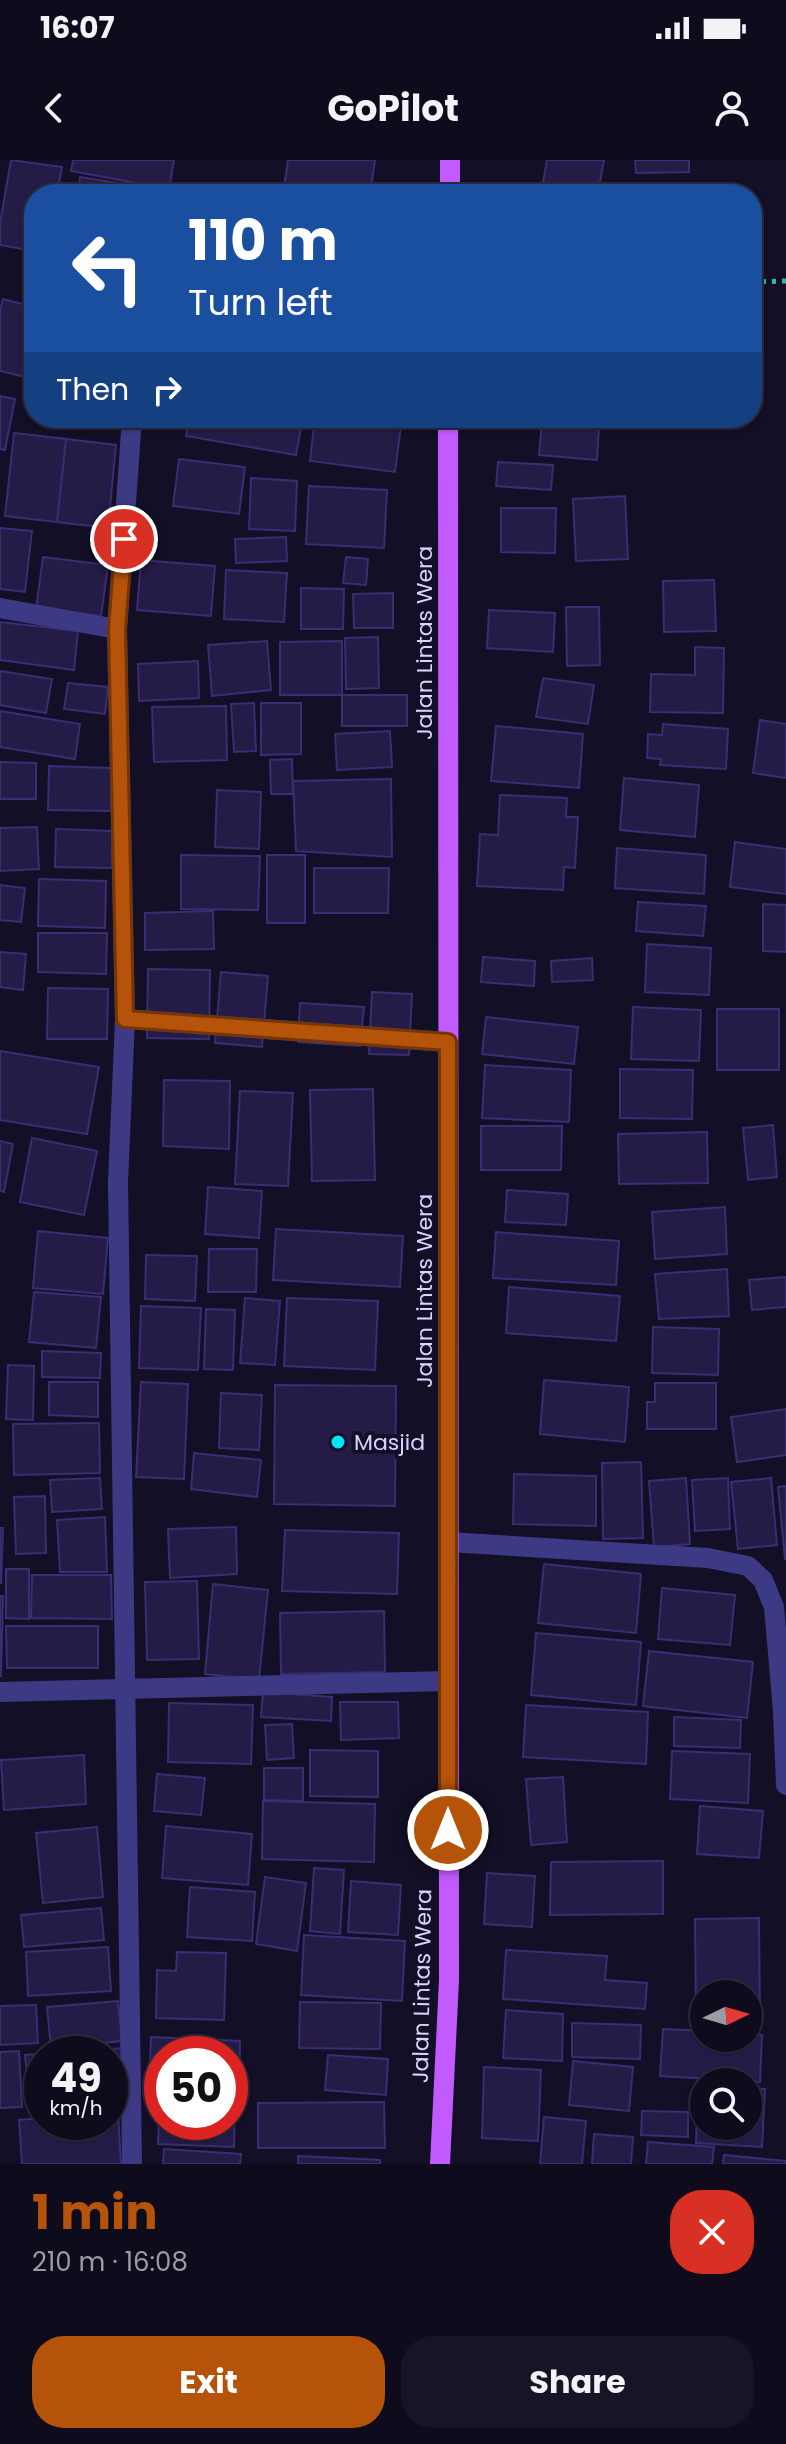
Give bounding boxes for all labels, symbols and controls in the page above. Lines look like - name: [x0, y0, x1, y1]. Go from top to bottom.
- text: 16:07: [40, 6, 115, 49]
- text: GoPilot: [327, 83, 459, 134]
- icon: back: [32, 86, 76, 130]
- icon: person: [710, 86, 754, 130]
- text: 110 m: [188, 201, 338, 280]
- icon: left: [56, 216, 160, 320]
- text: Turn left: [188, 277, 333, 328]
- text: Then: [56, 368, 129, 411]
- icon: right: [145, 368, 189, 412]
- pin: [90, 505, 158, 573]
- icon: arrive: [102, 517, 146, 561]
- street label: Jalan Lintas Wera: [409, 546, 440, 740]
- street label: Jalan Lintas Wera: [409, 1194, 440, 1388]
- place label: Masjid: [354, 1427, 425, 1458]
- marker: Masjid: [329, 1433, 347, 1451]
- position arrow: [406, 1788, 490, 1872]
- street label: Jalan Lintas Wera: [405, 1889, 439, 2083]
- north arrow: [690, 1980, 762, 2052]
- map controls: [690, 1980, 762, 2140]
- speed limit sign: 50: [144, 2036, 248, 2140]
- text: 49: [50, 2050, 102, 2106]
- button: search: [690, 2068, 762, 2140]
- text: km/h: [49, 2094, 103, 2122]
- text: 1 min: [32, 2179, 158, 2246]
- button: close: [670, 2190, 754, 2274]
- text: 210 m · 16:08: [32, 2244, 188, 2280]
- button: Exit: [32, 2336, 385, 2428]
- button: Share: [401, 2336, 754, 2428]

